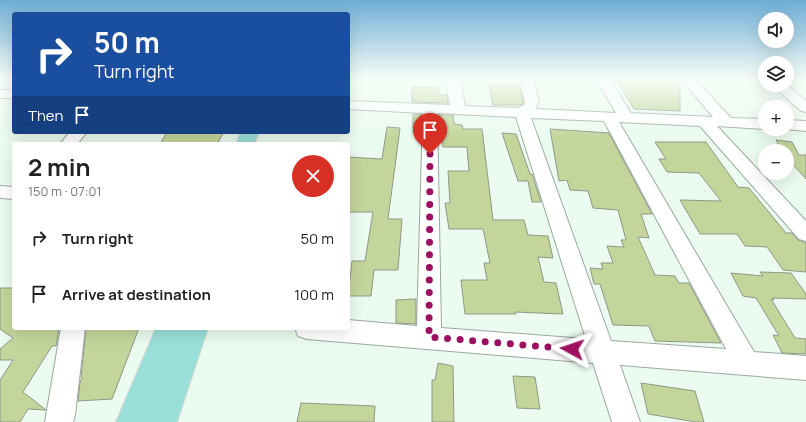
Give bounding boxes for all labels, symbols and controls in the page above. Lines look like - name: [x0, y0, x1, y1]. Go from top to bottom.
- map controls: [758, 12, 794, 180]
- button: sound: [758, 12, 794, 48]
- text: 50 m: [94, 23, 160, 61]
- icon: right: [28, 28, 80, 80]
- button: layers: [758, 56, 794, 92]
- text: Turn right: [94, 59, 175, 83]
- button: +: [758, 100, 794, 136]
- icon: arrive: [71, 104, 93, 126]
- text: Then: [28, 105, 63, 126]
- pin: [413, 113, 447, 154]
- icon: arrive: [419, 119, 441, 141]
- button: −: [758, 144, 794, 180]
- text: 2 min: [28, 150, 90, 183]
- button: close: [292, 155, 334, 197]
- text: 150 m · 07:01: [28, 182, 102, 200]
- icon: right: [28, 227, 50, 249]
- text: Turn right: [62, 228, 133, 249]
- text: 50 m: [300, 228, 334, 249]
- icon: arrive: [28, 283, 50, 305]
- text: Arrive at destination: [62, 284, 211, 305]
- text: 100 m: [294, 284, 334, 305]
- position arrow: [551, 328, 593, 370]

